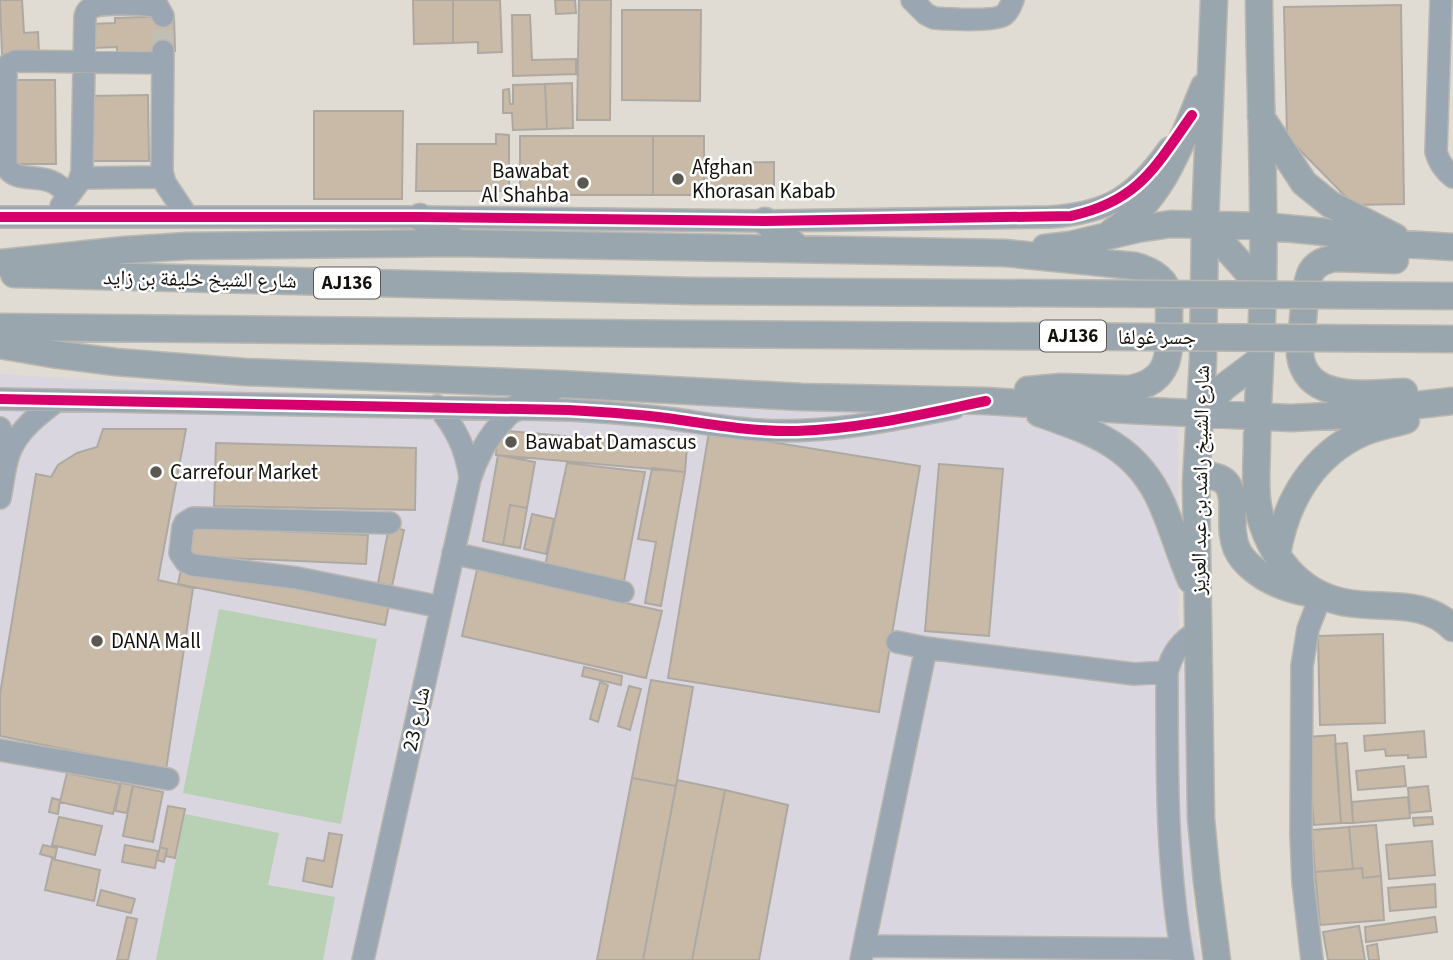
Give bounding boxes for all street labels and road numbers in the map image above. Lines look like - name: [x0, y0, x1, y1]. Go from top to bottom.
- street label: شارع الشيخ خليفة بن زايد: [103, 262, 297, 296]
- road number: AJ136: [314, 268, 380, 298]
- road number: AJ136: [1040, 320, 1106, 352]
- street label: جسر غولفا: [1118, 322, 1196, 352]
- street label: شارع الشيخ راشد بن عبد العزيز: [1183, 365, 1217, 596]
- street label: شارع 23: [395, 684, 437, 754]

